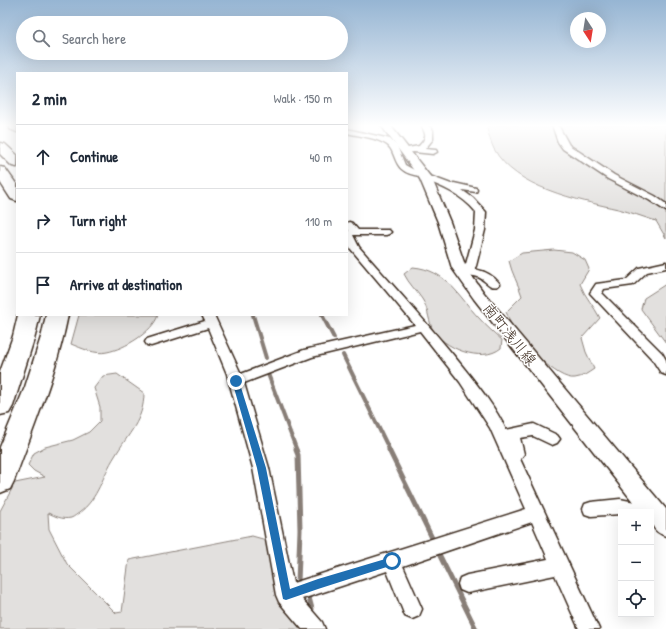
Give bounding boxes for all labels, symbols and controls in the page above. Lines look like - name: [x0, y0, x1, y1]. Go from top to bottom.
- north arrow: [570, 12, 606, 48]
- search box: [16, 16, 348, 60]
- icon: search: [30, 27, 52, 49]
- text: Search here: [62, 28, 126, 49]
- text: 2 min: [32, 87, 67, 110]
- text: Walk · 150 m: [274, 89, 332, 107]
- icon: ahead: [32, 146, 54, 168]
- text: Continue: [70, 146, 118, 167]
- text: 40 m: [309, 148, 332, 166]
- icon: right: [32, 210, 54, 232]
- text: Turn right: [70, 210, 126, 231]
- text: 110 m: [305, 212, 332, 230]
- icon: arrive: [32, 274, 54, 296]
- text: Arrive at destination: [70, 274, 182, 295]
- street label: 南町浅川線: [478, 298, 542, 370]
- route end: [227, 372, 245, 390]
- map controls: [618, 509, 654, 617]
- button: +: [618, 509, 654, 545]
- button: −: [618, 545, 654, 581]
- route start: [383, 552, 401, 570]
- button: locate: [618, 581, 654, 617]

